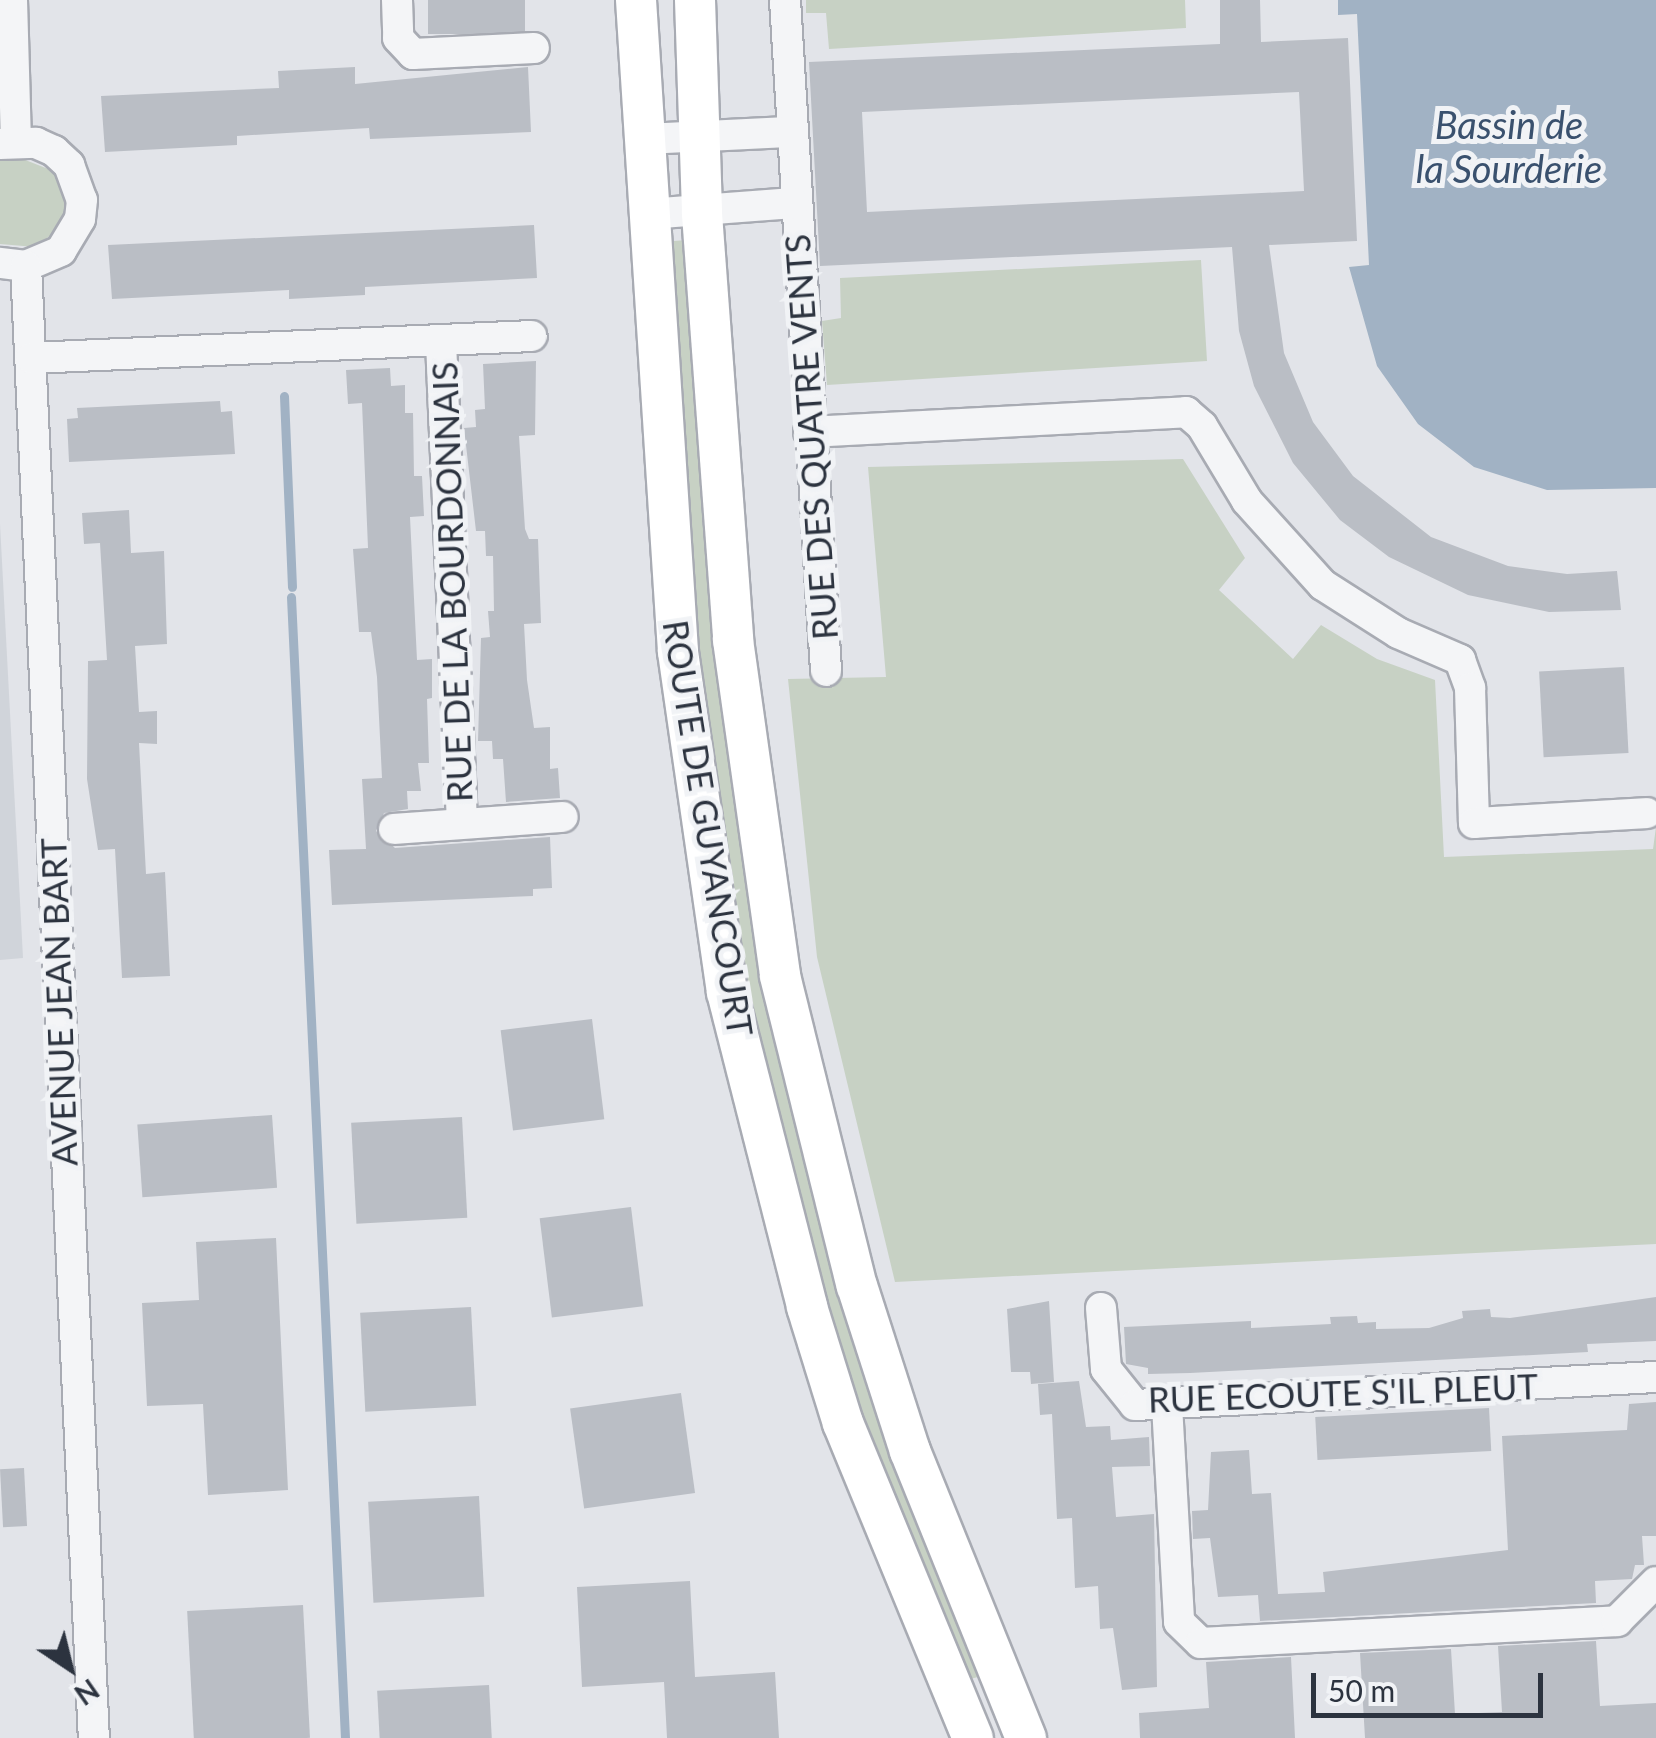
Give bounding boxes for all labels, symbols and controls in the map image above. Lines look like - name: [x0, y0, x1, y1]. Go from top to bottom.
- water label: Bassin de la Sourderie: [1416, 102, 1602, 192]
- street label: RUE DES QUATRE VENTS: [775, 232, 845, 642]
- street label: RUE DE LA BOURDONNAIS: [422, 360, 480, 804]
- street label: ROUTE DE GUYANCOURT: [655, 617, 763, 1039]
- street label: AVENUE JEAN BART: [31, 837, 85, 1167]
- street label: RUE ECOUTE S'IL PLEUT: [1147, 1364, 1539, 1420]
- north arrow: [20, 1618, 120, 1718]
- scale bar: [1316, 1653, 1548, 1715]
- text: N: [69, 1672, 106, 1713]
- text: 50 m: [1328, 1672, 1395, 1708]

